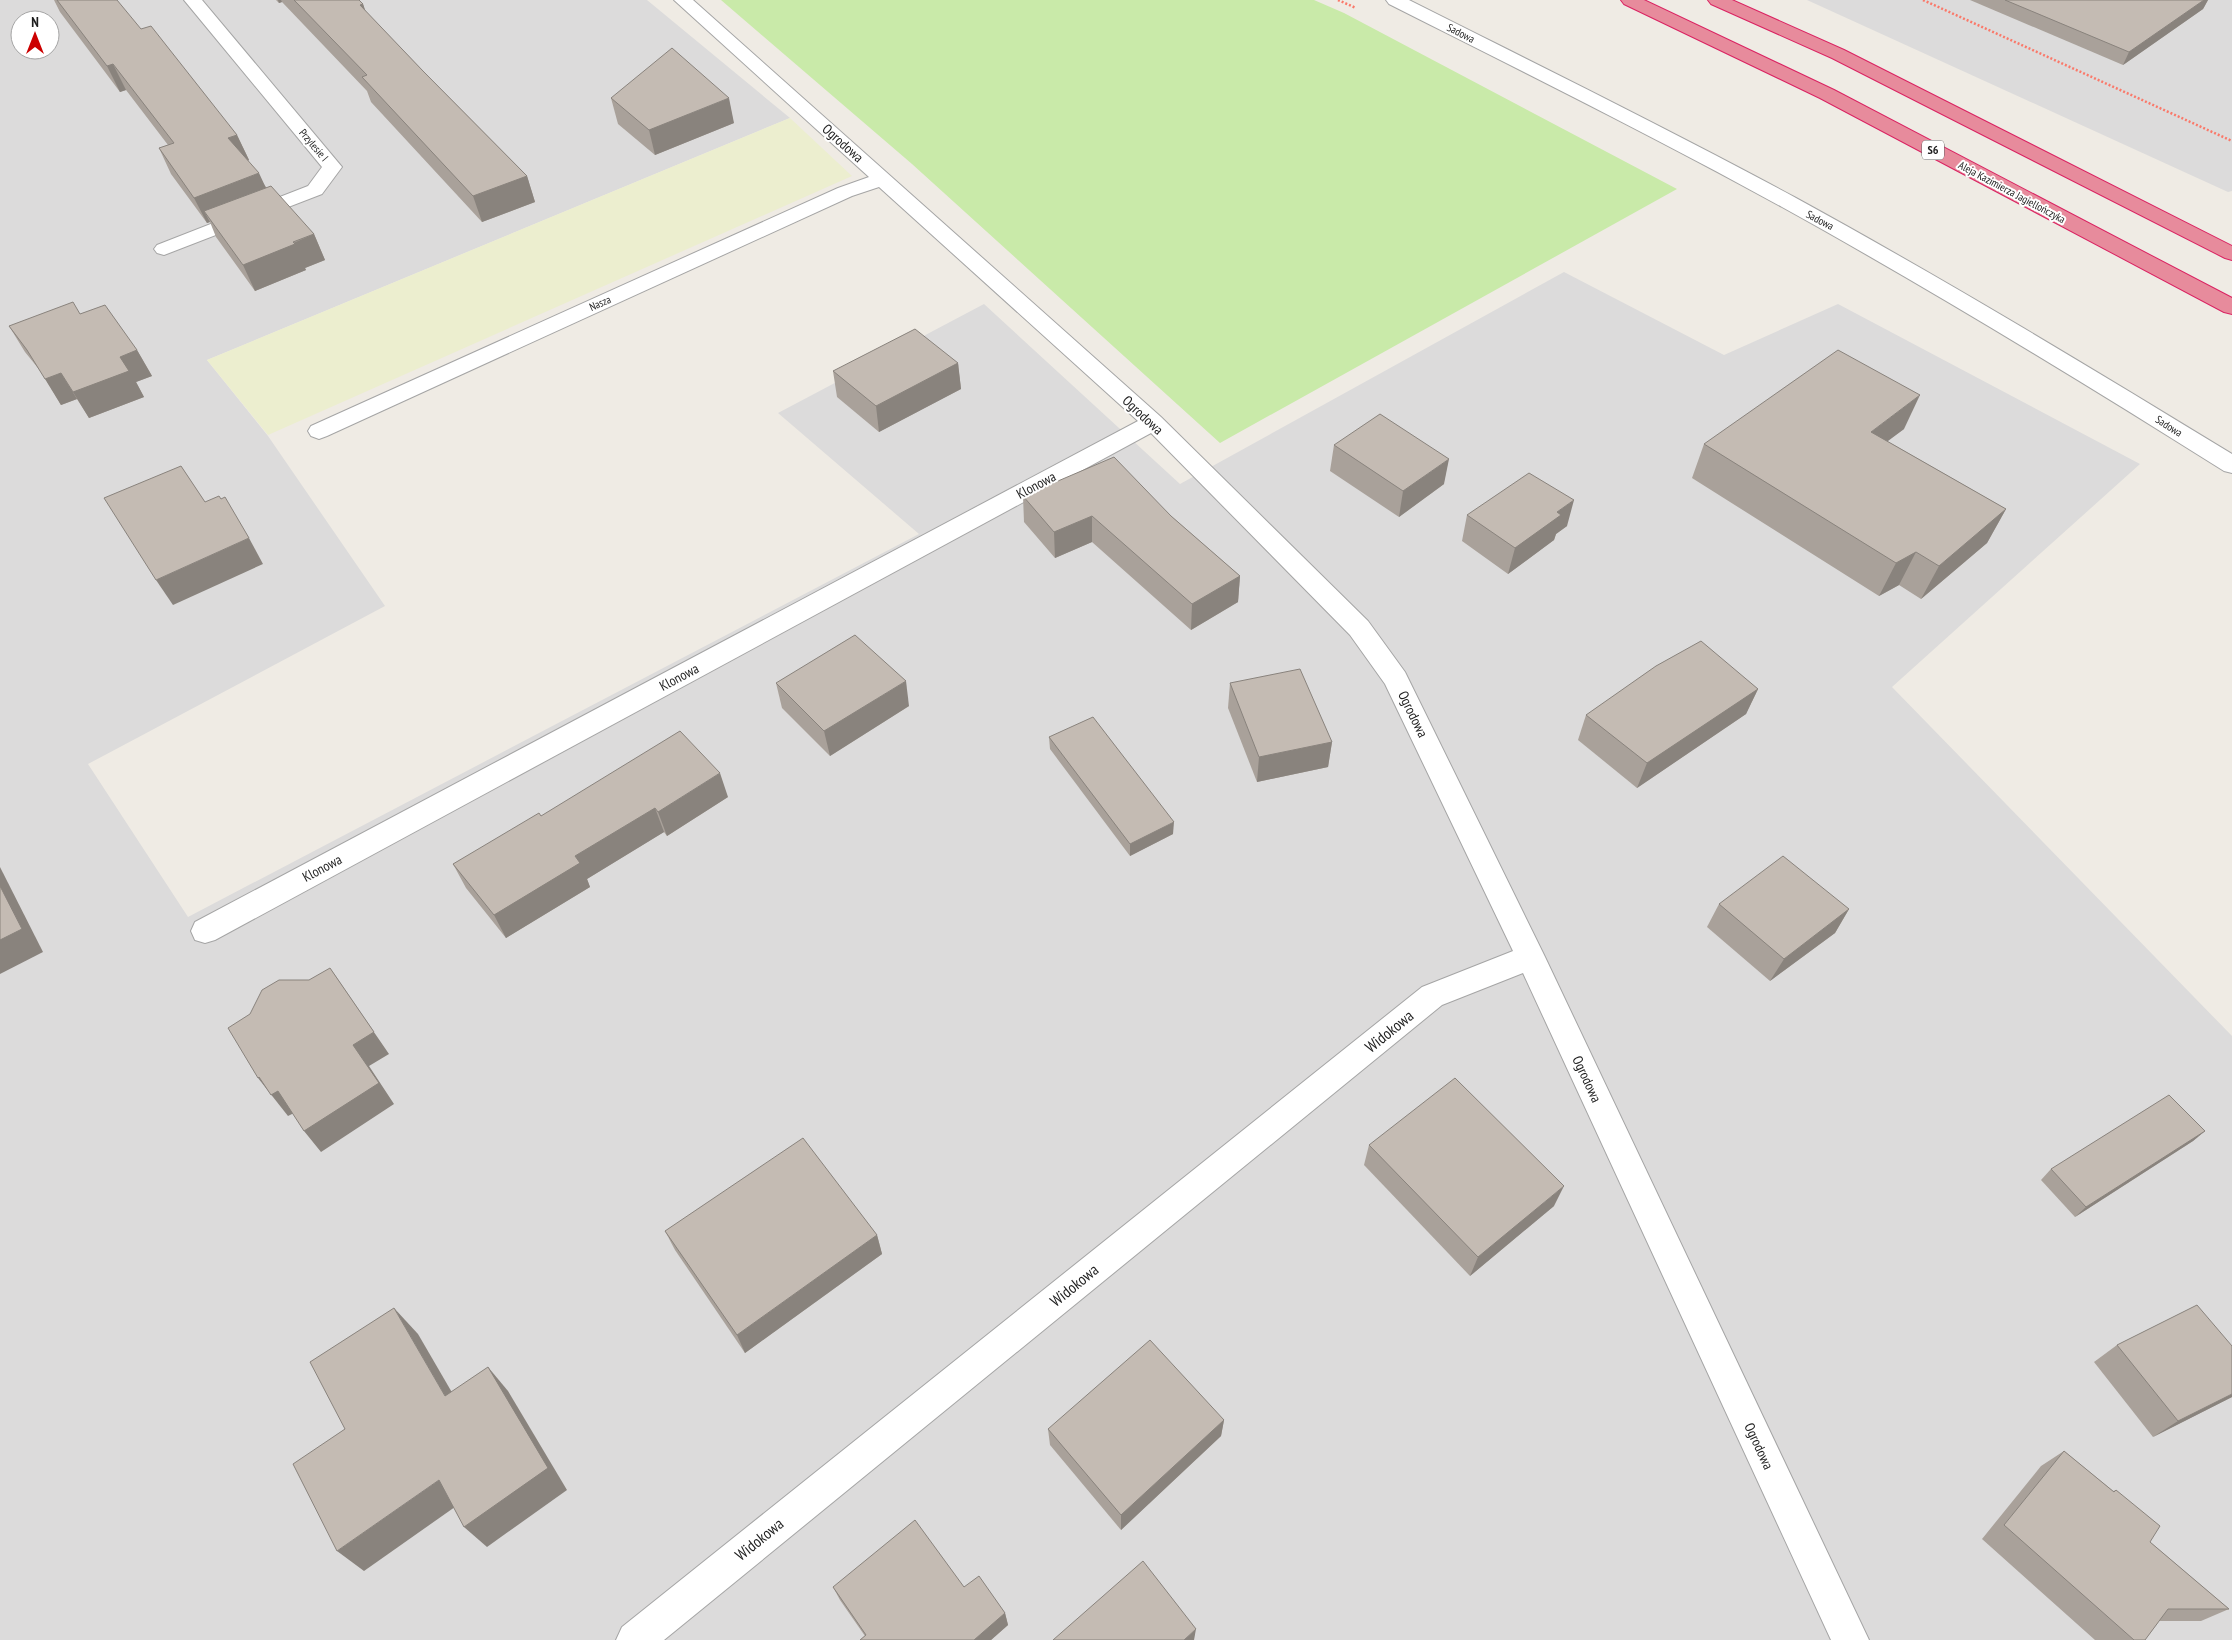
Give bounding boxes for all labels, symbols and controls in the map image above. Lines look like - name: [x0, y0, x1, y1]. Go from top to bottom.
- north arrow: [10, 10, 60, 60]
- text: N: [31, 13, 39, 31]
- street label: Sadowa: [1445, 20, 1477, 46]
- street label: Ogrodowa: [819, 120, 867, 166]
- street label: Przylesie I: [296, 126, 332, 164]
- road number: S6: [1922, 140, 1944, 160]
- street label: Aleja Kazimierza Jagiellończyka: [1956, 158, 2068, 226]
- street label: Sadowa: [1804, 207, 1836, 233]
- street label: Nasza: [587, 292, 613, 314]
- street label: Ogrodowa: [1119, 392, 1167, 438]
- street label: Sadowa: [2153, 412, 2185, 440]
- street label: Klonowa: [1013, 467, 1059, 503]
- street label: Klonowa: [656, 659, 702, 695]
- street label: Ogrodowa: [1394, 688, 1432, 740]
- street label: Klonowa: [299, 850, 345, 886]
- street label: Widokowa: [1361, 1005, 1417, 1057]
- street label: Ogrodowa: [1568, 1053, 1606, 1105]
- street label: Widokowa: [1046, 1259, 1102, 1311]
- street label: Ogrodowa: [1740, 1420, 1778, 1472]
- street label: Widokowa: [731, 1513, 787, 1565]

